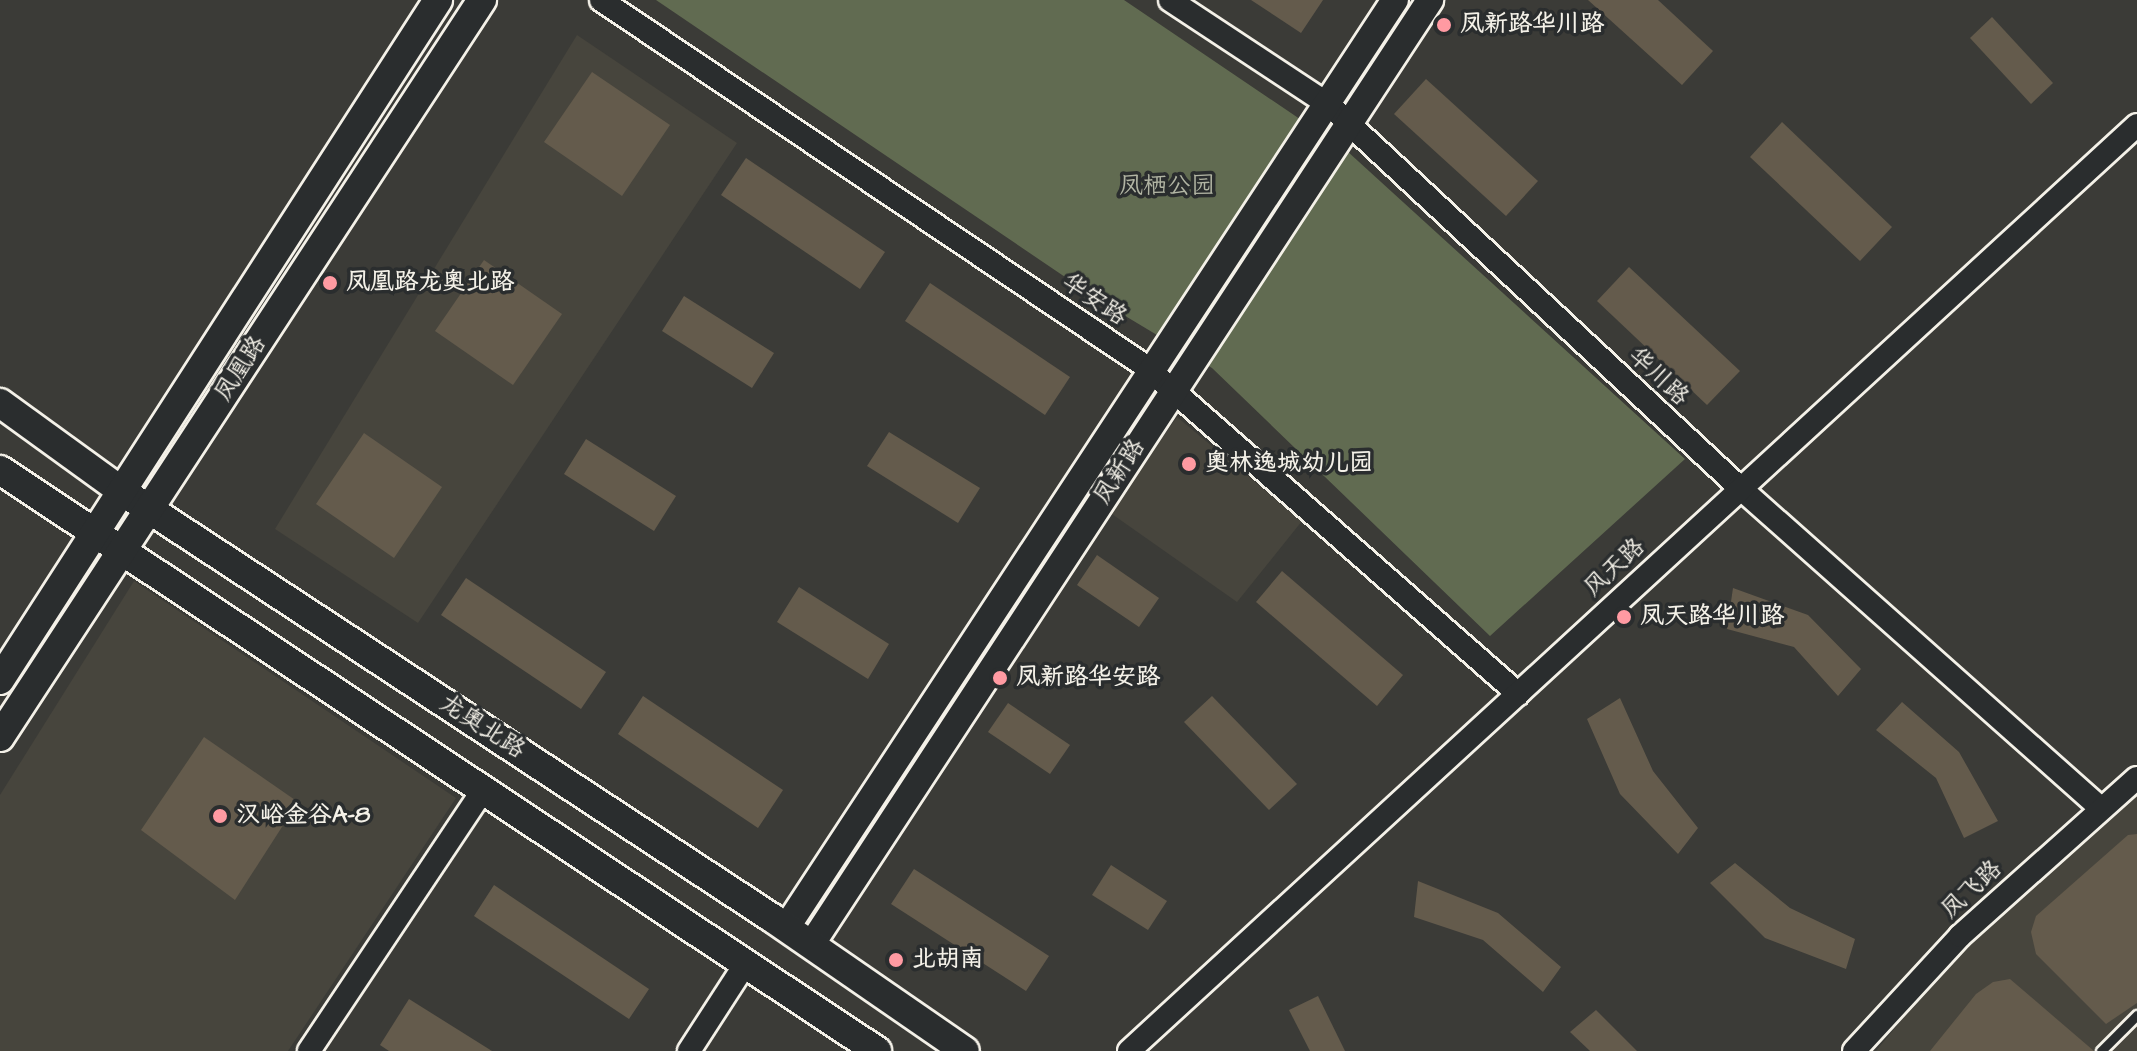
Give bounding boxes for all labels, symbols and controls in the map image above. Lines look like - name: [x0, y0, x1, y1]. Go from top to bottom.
- place label: 凤新路华川路: [1460, 11, 1604, 39]
- marker: 凤新路华川路: [1435, 16, 1453, 34]
- park label: 凤栖公园: [1119, 173, 1215, 201]
- street label: 华安路: [1056, 268, 1132, 332]
- place label: 凤凰路龙奥北路: [346, 269, 514, 297]
- marker: 凤凰路龙奥北路: [321, 274, 339, 292]
- street label: 凤凰路: [209, 331, 273, 407]
- street label: 华川路: [1622, 342, 1694, 412]
- street label: 凤新路: [1088, 434, 1152, 510]
- place label: 奥林逸城幼儿园: [1205, 450, 1373, 478]
- marker: 奥林逸城幼儿园: [1180, 455, 1198, 473]
- street label: 风天路: [1579, 533, 1651, 603]
- place label: 凤天路华川路: [1640, 603, 1784, 631]
- marker: 凤天路华川路: [1615, 608, 1633, 626]
- place label: 凤新路华安路: [1016, 664, 1160, 692]
- marker: 凤新路华安路: [991, 669, 1009, 687]
- street label: 龙奥北路: [434, 689, 530, 765]
- place label: 汉峪金谷A-8: [236, 802, 370, 830]
- marker: 汉峪金谷A-8: [211, 807, 229, 825]
- street label: 凤飞路: [1936, 855, 2008, 925]
- place label: 北胡南: [912, 946, 984, 974]
- marker: 北胡南: [887, 951, 905, 969]

